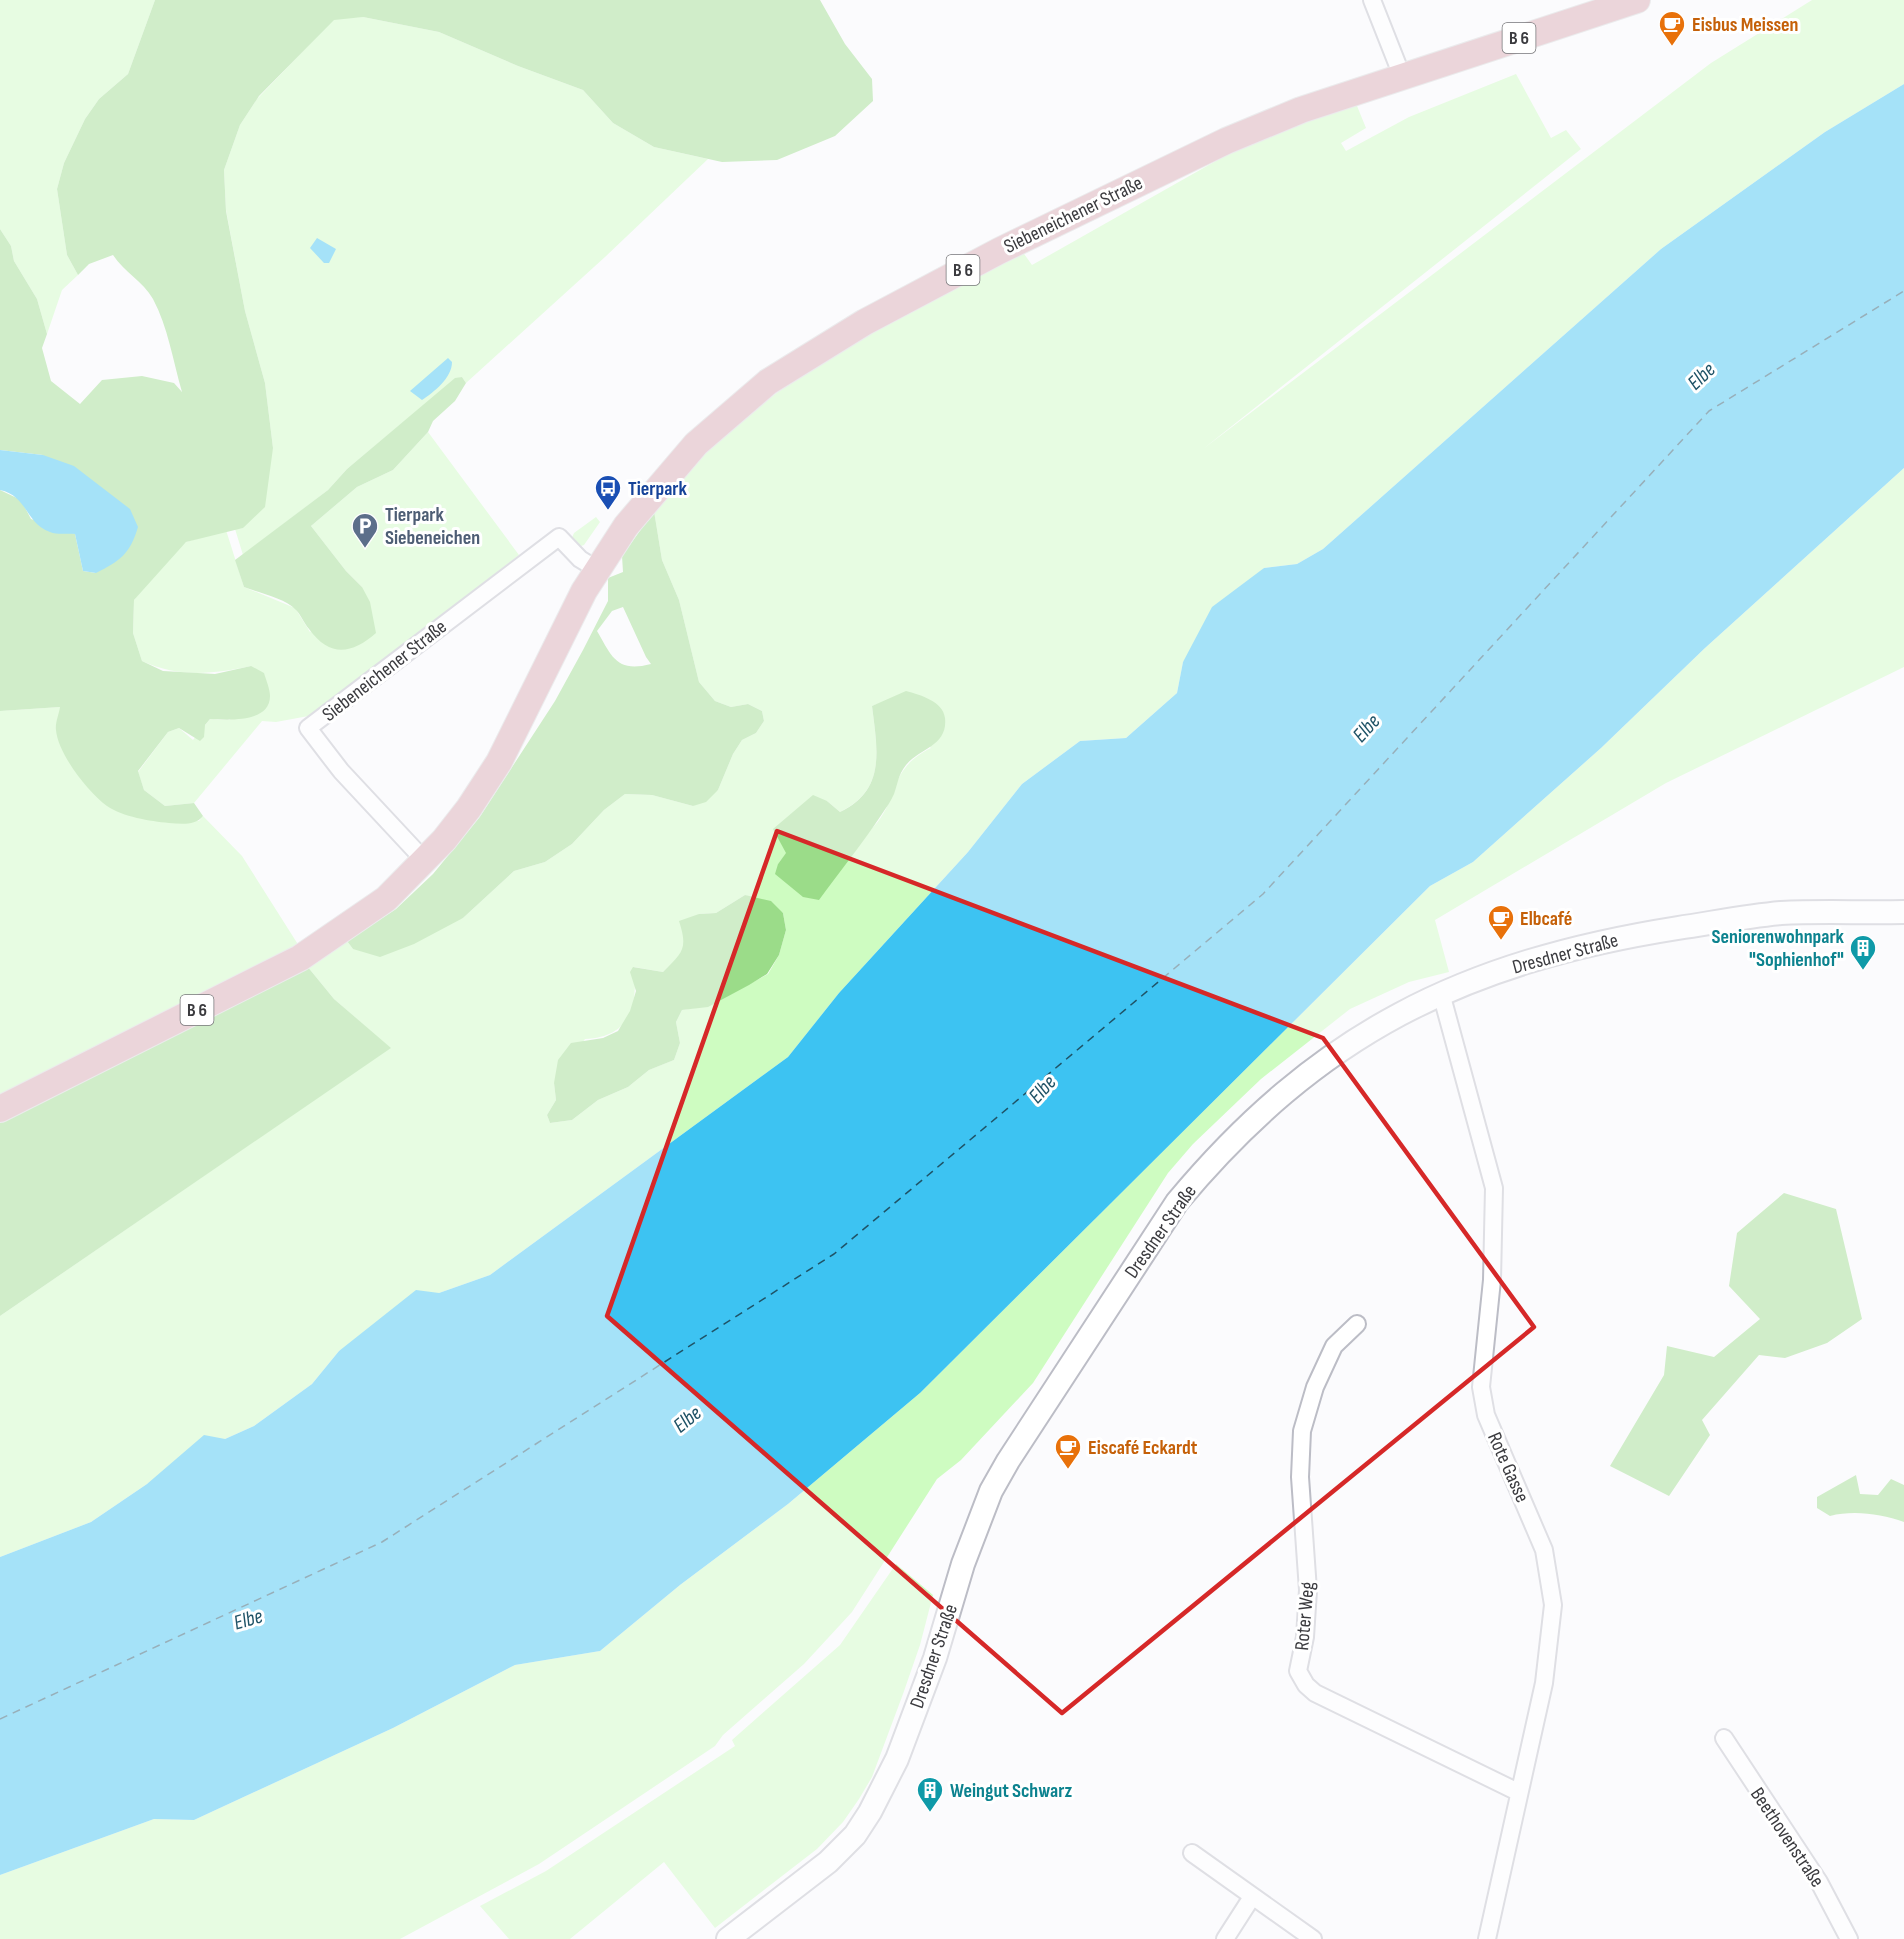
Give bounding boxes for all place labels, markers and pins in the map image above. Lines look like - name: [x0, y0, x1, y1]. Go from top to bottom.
- cafe icon: Eisbus Meissen: [1657, 9, 1687, 47]
- place label: Eisbus Meissen: [1692, 13, 1799, 37]
- bus stop icon: Tierpark: [593, 473, 623, 511]
- place label: Tierpark: [628, 477, 687, 501]
- place label: Tierpark Siebeneichen: [385, 503, 480, 550]
- parking icon: Tierpark Siebeneichen: [350, 511, 380, 549]
- cafe icon: Elbcafé: [1486, 903, 1516, 941]
- place label: Elbcafé: [1520, 907, 1572, 931]
- place label: Seniorenwohnpark "Sophienhof": [1711, 925, 1845, 972]
- building icon: Seniorenwohnpark "Sophienhof": [1848, 933, 1878, 971]
- cafe icon: Eiscafé Eckardt: [1053, 1432, 1083, 1470]
- place label: Eiscafé Eckardt: [1088, 1436, 1198, 1460]
- building icon: Weingut Schwarz: [915, 1775, 945, 1813]
- place label: Weingut Schwarz: [950, 1779, 1073, 1803]

